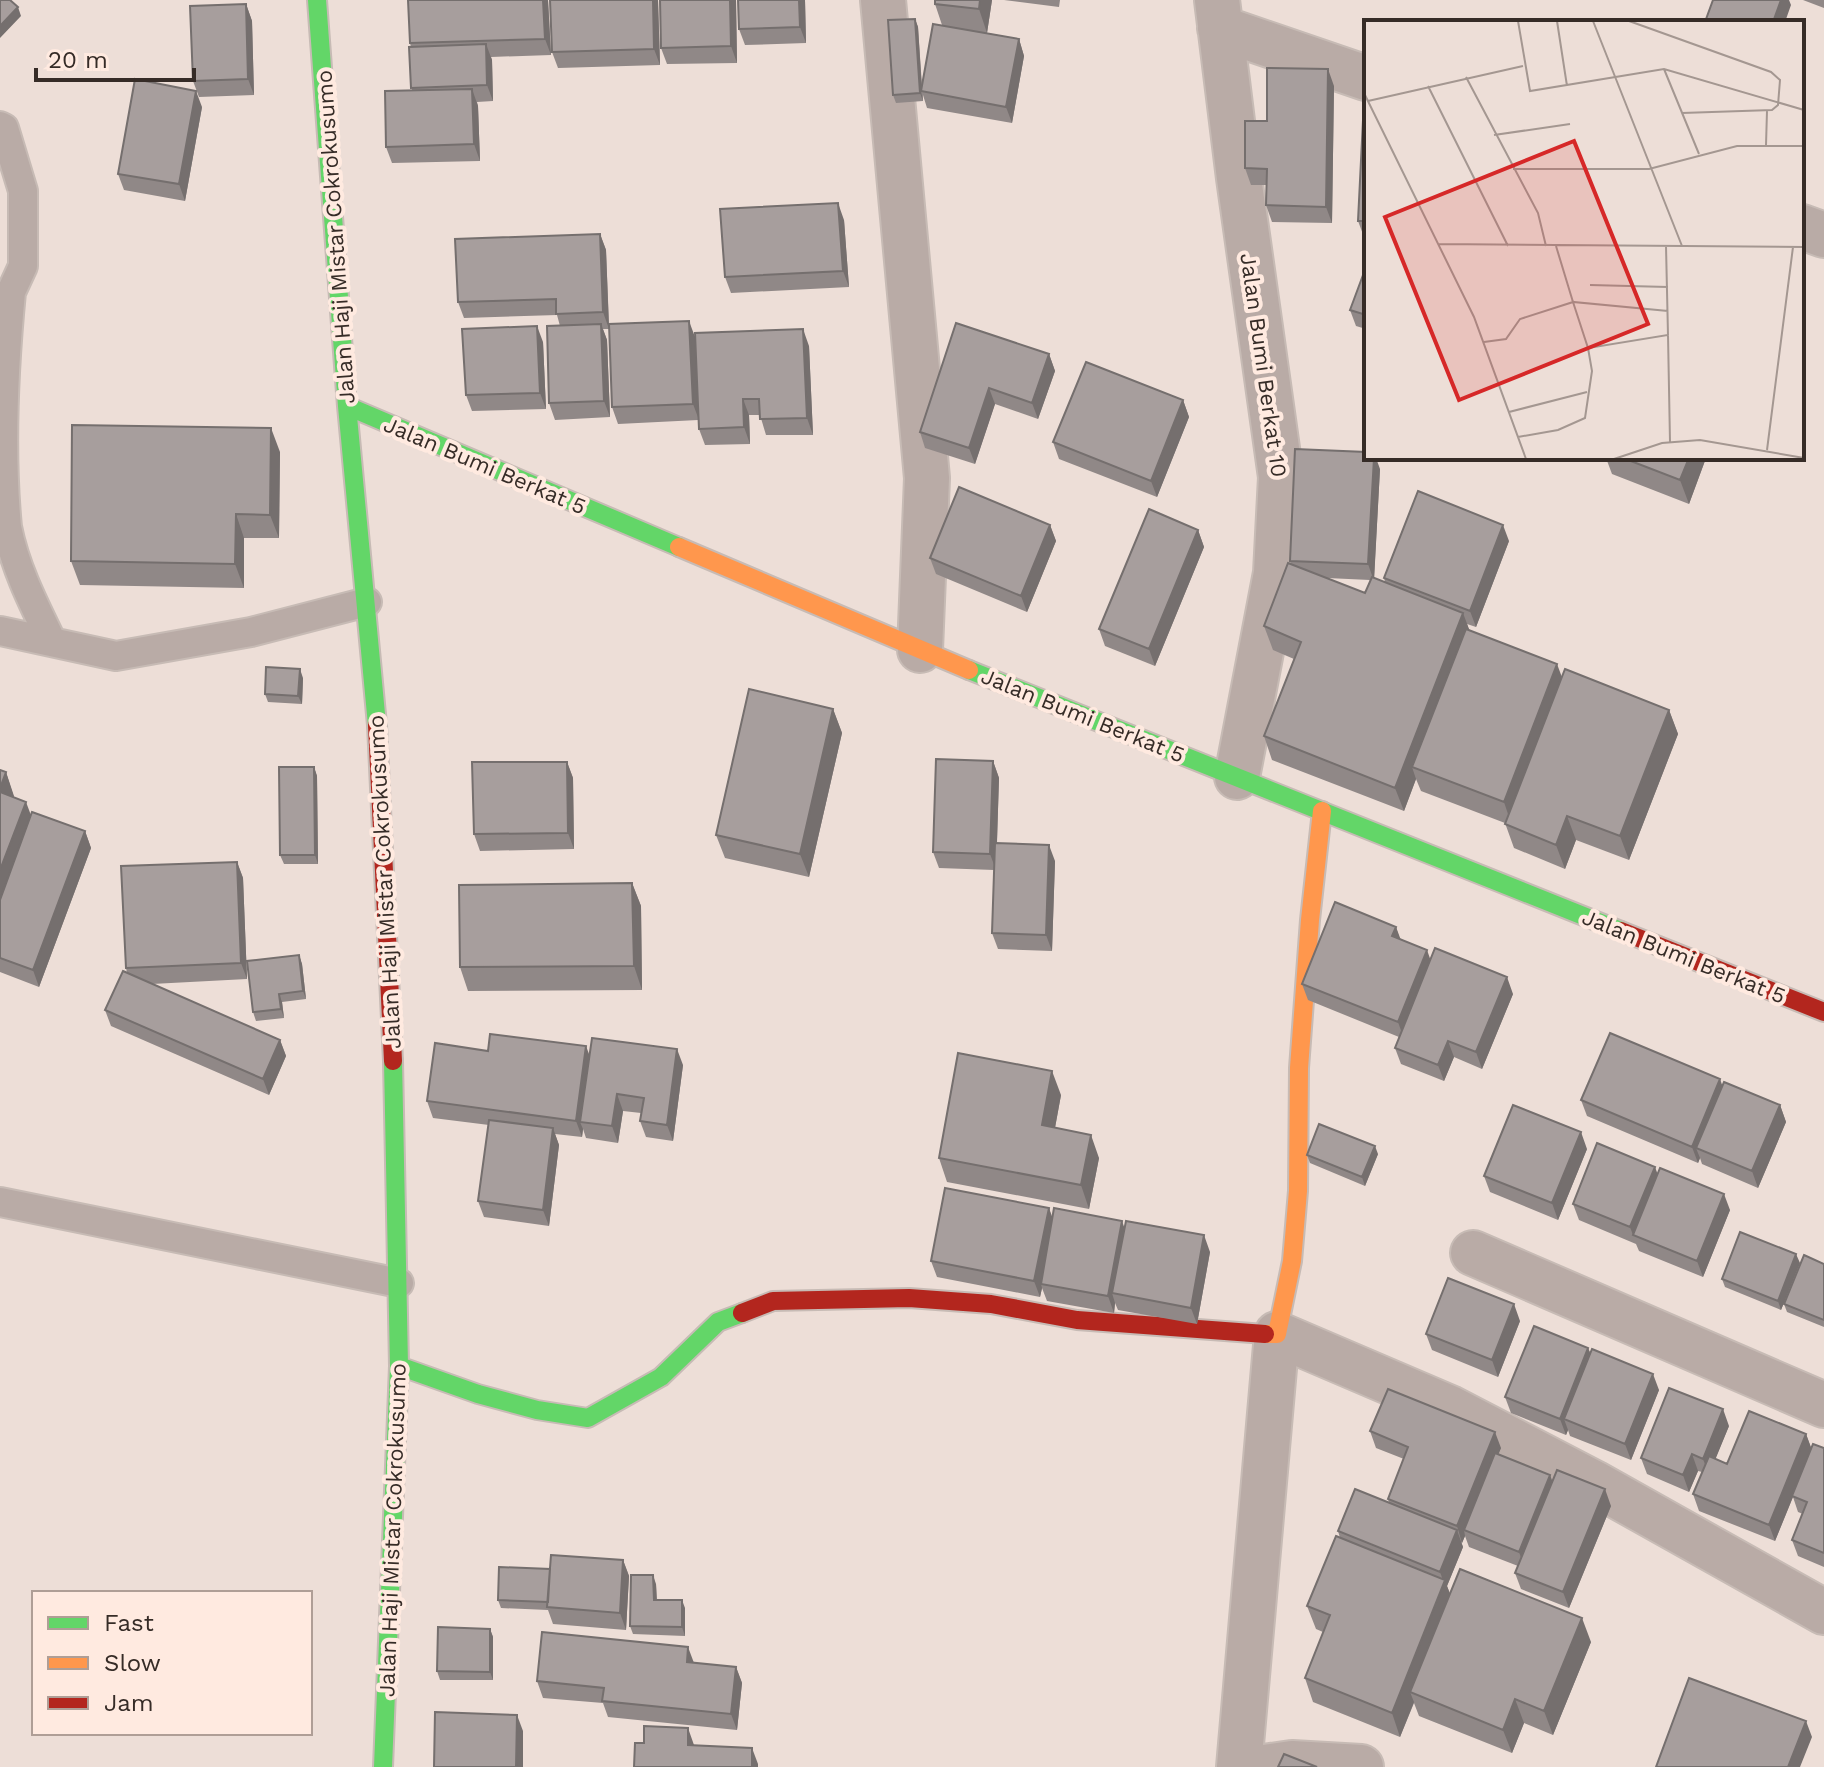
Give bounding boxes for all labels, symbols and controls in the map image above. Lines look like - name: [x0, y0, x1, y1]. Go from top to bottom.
- inset map: [1364, 20, 1804, 460]
- scale bar: [36, 32, 194, 82]
- text: 20 m: [48, 46, 108, 74]
- street label: Jalan Haji Mistar Cokrokusumo: [311, 69, 360, 405]
- street label: Jalan Bumi Berkat 10: [1235, 251, 1292, 479]
- street label: Jalan Bumi Berkat 5: [380, 412, 590, 519]
- street label: Jalan Bumi Berkat 5: [978, 663, 1188, 768]
- street label: Jalan Haji Mistar Cokrokusumo: [363, 714, 406, 1050]
- street label: Jalan Bumi Berkat 5: [1579, 904, 1789, 1009]
- street label: Jalan Haji Mistar Cokrokusumo: [374, 1363, 411, 1698]
- legend: [32, 1591, 312, 1735]
- text: Fast: [104, 1609, 154, 1637]
- text: Slow: [104, 1649, 161, 1677]
- text: Jam: [104, 1689, 154, 1717]

